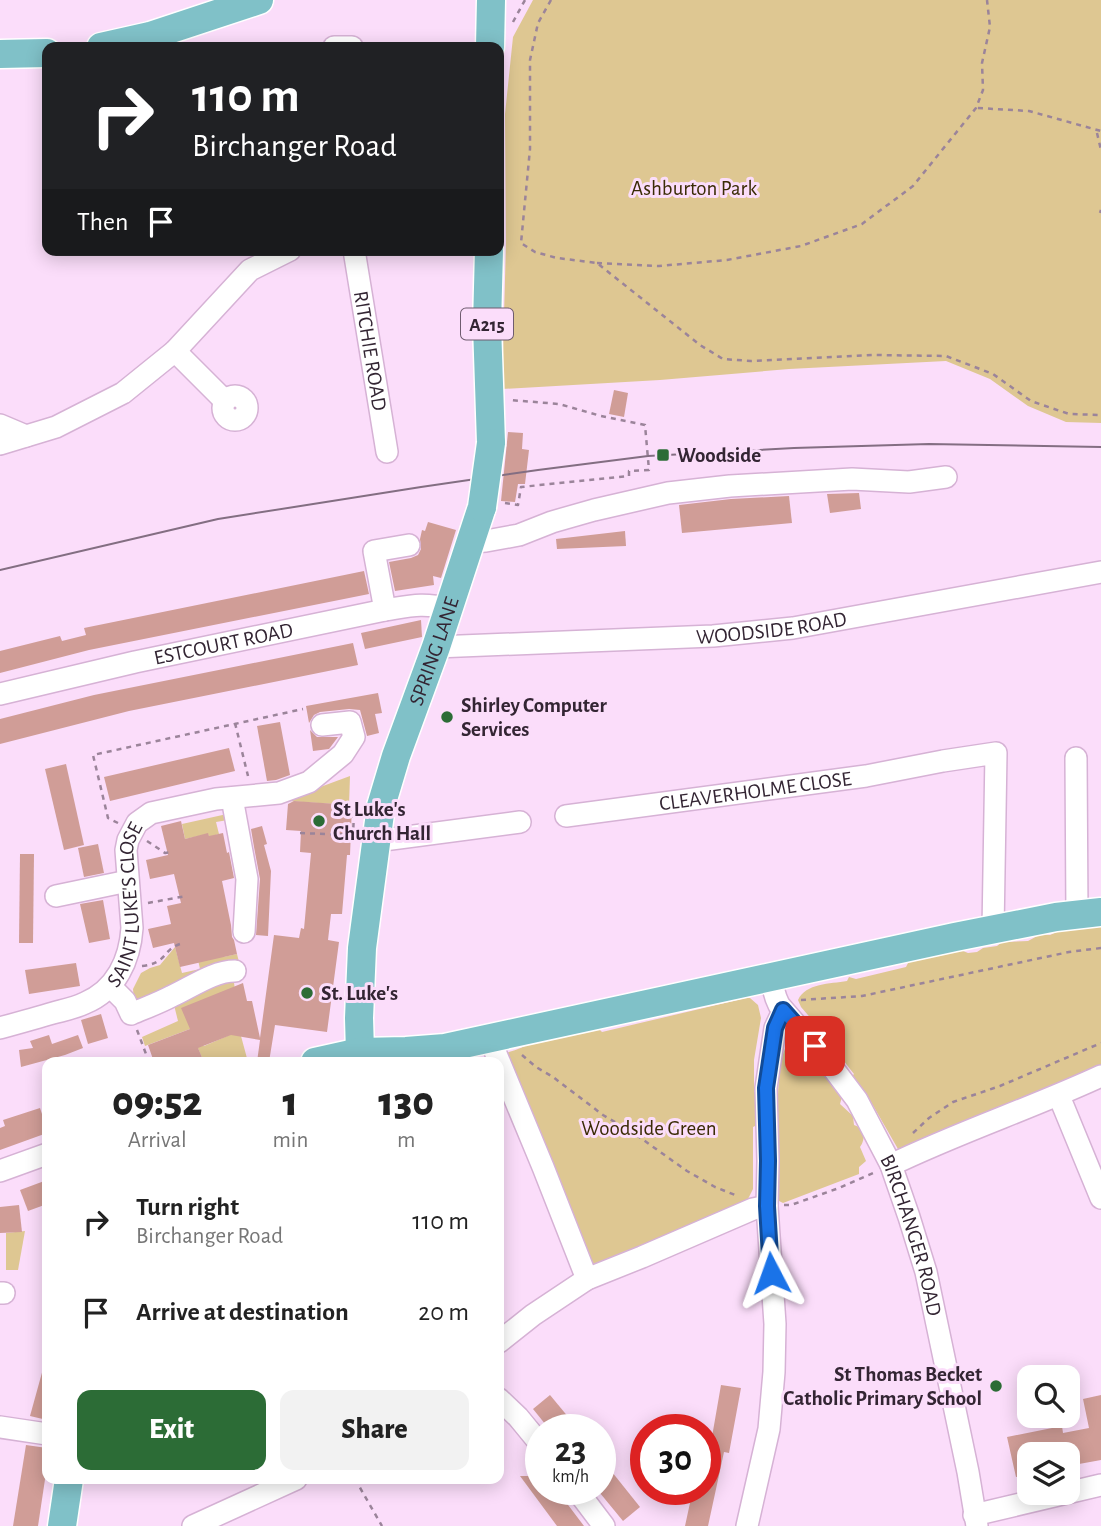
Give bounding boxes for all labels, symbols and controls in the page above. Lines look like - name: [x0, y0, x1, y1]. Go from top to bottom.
- icon: right: [77, 70, 168, 161]
- text: 110 m: [192, 72, 300, 121]
- text: Birchanger Road: [192, 130, 397, 162]
- park label: Ashburton Park: [631, 178, 757, 199]
- icon: arrive: [142, 203, 180, 241]
- text: Then: [77, 209, 128, 235]
- street label: RITCHIE ROAD: [350, 289, 390, 412]
- road number: A215: [461, 308, 513, 340]
- place label: Woodside: [677, 445, 761, 466]
- marker: Woodside: [655, 447, 671, 463]
- street label: SPRING LANE: [405, 594, 463, 708]
- street label: WOODSIDE ROAD: [696, 608, 848, 648]
- street label: ESTCOURT ROAD: [152, 619, 295, 669]
- place label: Shirley Computer Services: [461, 695, 608, 740]
- marker: Shirley Computer Services: [439, 709, 455, 725]
- street label: CLEAVERHOLME CLOSE: [658, 768, 853, 814]
- place label: St Luke's Church Hall: [333, 799, 431, 844]
- marker: St Luke's Church Hall: [311, 813, 327, 829]
- street label: SAINT LUKE'S CLOSE: [103, 819, 146, 991]
- place label: St. Luke's: [321, 983, 398, 1004]
- marker: St. Luke's: [299, 985, 315, 1001]
- pin: [785, 1016, 845, 1076]
- icon: arrive: [796, 1027, 834, 1065]
- text: 09:52: [112, 1081, 202, 1123]
- text: 1: [283, 1081, 298, 1123]
- text: 130: [378, 1081, 434, 1123]
- park label: Woodside Green: [581, 1118, 717, 1139]
- text: Arrival: [128, 1129, 187, 1152]
- text: min: [272, 1129, 308, 1152]
- text: m: [397, 1129, 415, 1152]
- street label: BIRCHANGER ROAD: [876, 1151, 945, 1318]
- text: Turn right: [136, 1194, 239, 1220]
- icon: right: [77, 1203, 115, 1241]
- text: 110 m: [412, 1208, 469, 1234]
- text: Birchanger Road: [136, 1225, 283, 1248]
- position arrow: [734, 1236, 808, 1310]
- icon: arrive: [77, 1294, 115, 1332]
- text: Arrive at destination: [136, 1299, 349, 1325]
- text: 20 m: [418, 1299, 469, 1325]
- place label: St Thomas Becket Catholic Primary School: [783, 1364, 982, 1409]
- map controls: [1017, 1365, 1080, 1505]
- button: search: [1017, 1365, 1080, 1428]
- marker: St Thomas Becket Catholic Primary School: [988, 1378, 1004, 1394]
- button: Exit: [77, 1390, 266, 1470]
- button: Share: [280, 1390, 469, 1470]
- speed limit sign: 30: [630, 1414, 721, 1505]
- text: 23: [555, 1433, 586, 1468]
- button: layers: [1017, 1442, 1080, 1505]
- text: km/h: [552, 1468, 589, 1486]

